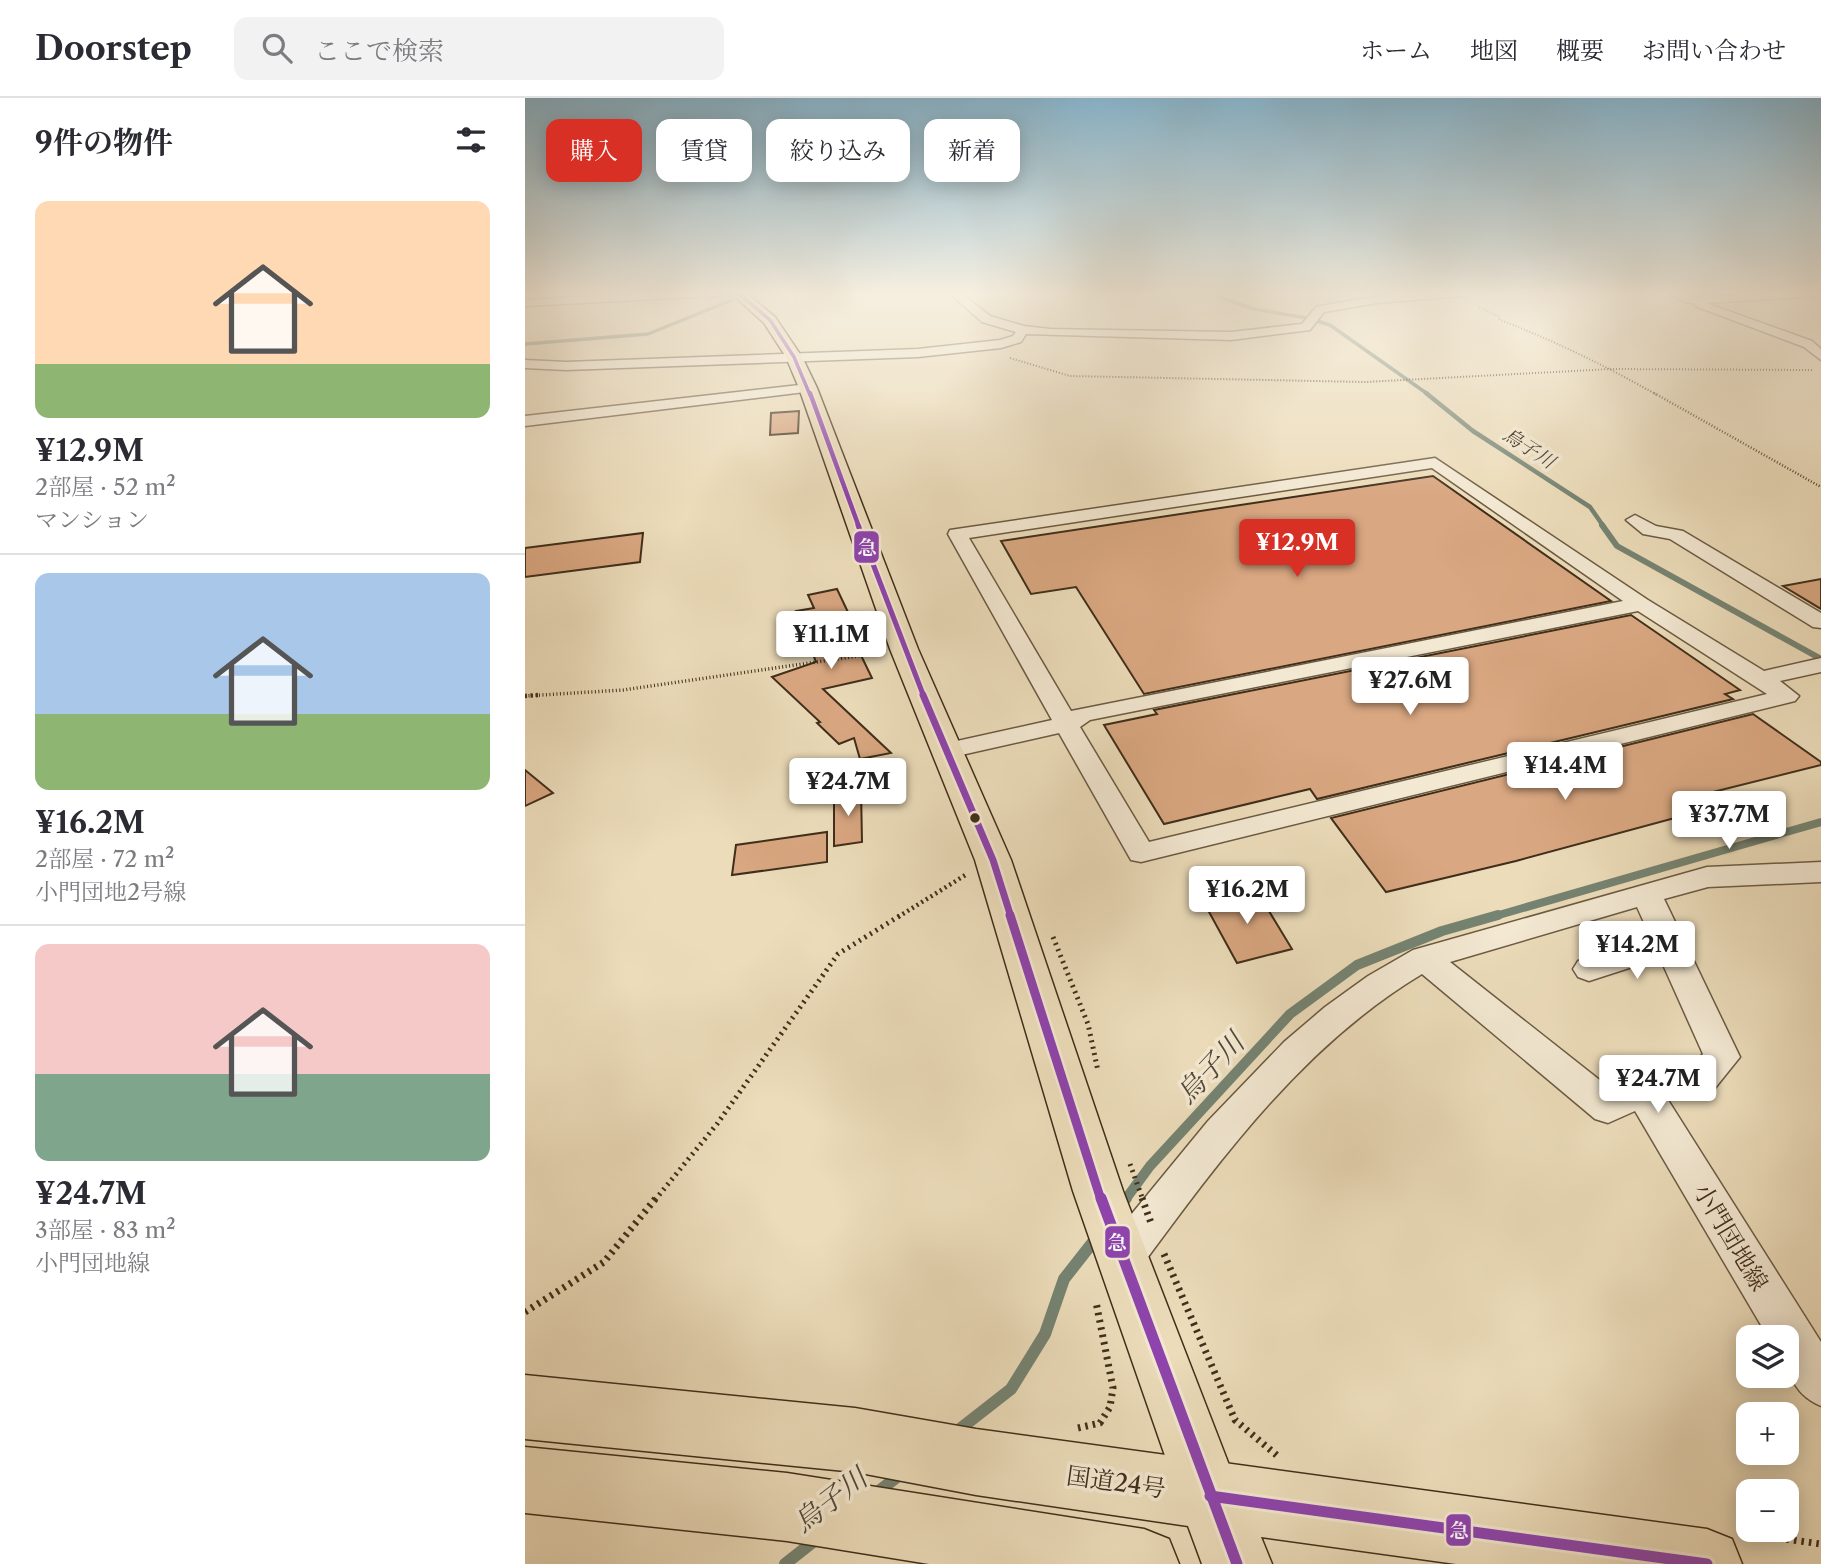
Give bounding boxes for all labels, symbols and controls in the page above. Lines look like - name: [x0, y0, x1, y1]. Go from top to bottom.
- search box: [234, 17, 724, 80]
- text: Doorstep: [35, 28, 192, 69]
- icon: search: [258, 29, 296, 67]
- text: ここで検索: [314, 35, 444, 67]
- text: ホーム: [1360, 36, 1432, 65]
- text: 地図: [1470, 36, 1518, 65]
- text: 概要: [1556, 36, 1604, 65]
- text: お問い合わせ: [1642, 36, 1786, 65]
- chip: 購入: [546, 119, 642, 182]
- chip: 賃貸: [656, 119, 752, 182]
- chip: 絞り込み: [766, 119, 910, 182]
- chip: 新着: [924, 119, 1020, 182]
- icon: filters: [452, 121, 490, 159]
- text: 9件の物件: [35, 124, 173, 161]
- icon: home: [200, 246, 326, 372]
- water label: 烏子川: [1499, 423, 1561, 474]
- text: ¥12.9M: [35, 432, 144, 469]
- text: 2部屋 · 52 m²: [35, 473, 176, 501]
- text: マンション: [35, 506, 149, 534]
- pin: ¥12.9M: [1240, 519, 1354, 579]
- text: ¥12.9M: [1255, 528, 1339, 556]
- line badge: 急: [853, 530, 880, 564]
- text: 急: [857, 536, 877, 559]
- pin: ¥11.1M: [774, 612, 888, 671]
- icon: home: [200, 618, 326, 744]
- text: ¥11.1M: [792, 620, 870, 648]
- pin: ¥27.6M: [1353, 658, 1467, 717]
- text: ¥27.6M: [1368, 666, 1452, 694]
- pin: ¥14.4M: [1508, 742, 1622, 802]
- text: ¥14.4M: [1523, 751, 1607, 779]
- pin: ¥24.7M: [791, 758, 905, 818]
- text: ¥24.7M: [805, 767, 891, 795]
- pin: ¥37.7M: [1672, 792, 1786, 851]
- text: ¥37.7M: [1688, 800, 1770, 828]
- text: ¥16.2M: [35, 804, 145, 841]
- unlabelled marker: [968, 811, 982, 825]
- text: 2部屋 · 72 m²: [35, 845, 174, 873]
- pin: ¥16.2M: [1190, 866, 1304, 926]
- text: ¥16.2M: [1205, 875, 1289, 903]
- text: 小門団地2号線: [35, 878, 186, 906]
- pin: ¥14.2M: [1580, 922, 1694, 981]
- text: ¥14.2M: [1595, 930, 1679, 958]
- icon: home: [200, 989, 326, 1115]
- water label: 烏子川: [1169, 1024, 1253, 1110]
- pin: ¥24.7M: [1601, 1056, 1715, 1115]
- text: ¥24.7M: [1615, 1064, 1701, 1092]
- text: ¥24.7M: [35, 1175, 147, 1212]
- street label: 小門団地線: [1688, 1178, 1774, 1296]
- text: 3部屋 · 83 m²: [35, 1216, 176, 1244]
- line badge: 急: [1104, 1225, 1131, 1259]
- text: 急: [1107, 1231, 1127, 1254]
- text: 小門団地線: [35, 1249, 150, 1277]
- map controls: [1736, 1325, 1799, 1542]
- button: layers: [1736, 1325, 1799, 1388]
- button: +: [1736, 1402, 1799, 1465]
- water label: 烏子川: [786, 1459, 876, 1539]
- street label: 国道24号: [1065, 1461, 1167, 1503]
- button: −: [1736, 1479, 1799, 1542]
- line badge: 急: [1445, 1513, 1472, 1547]
- text: 急: [1449, 1519, 1469, 1542]

